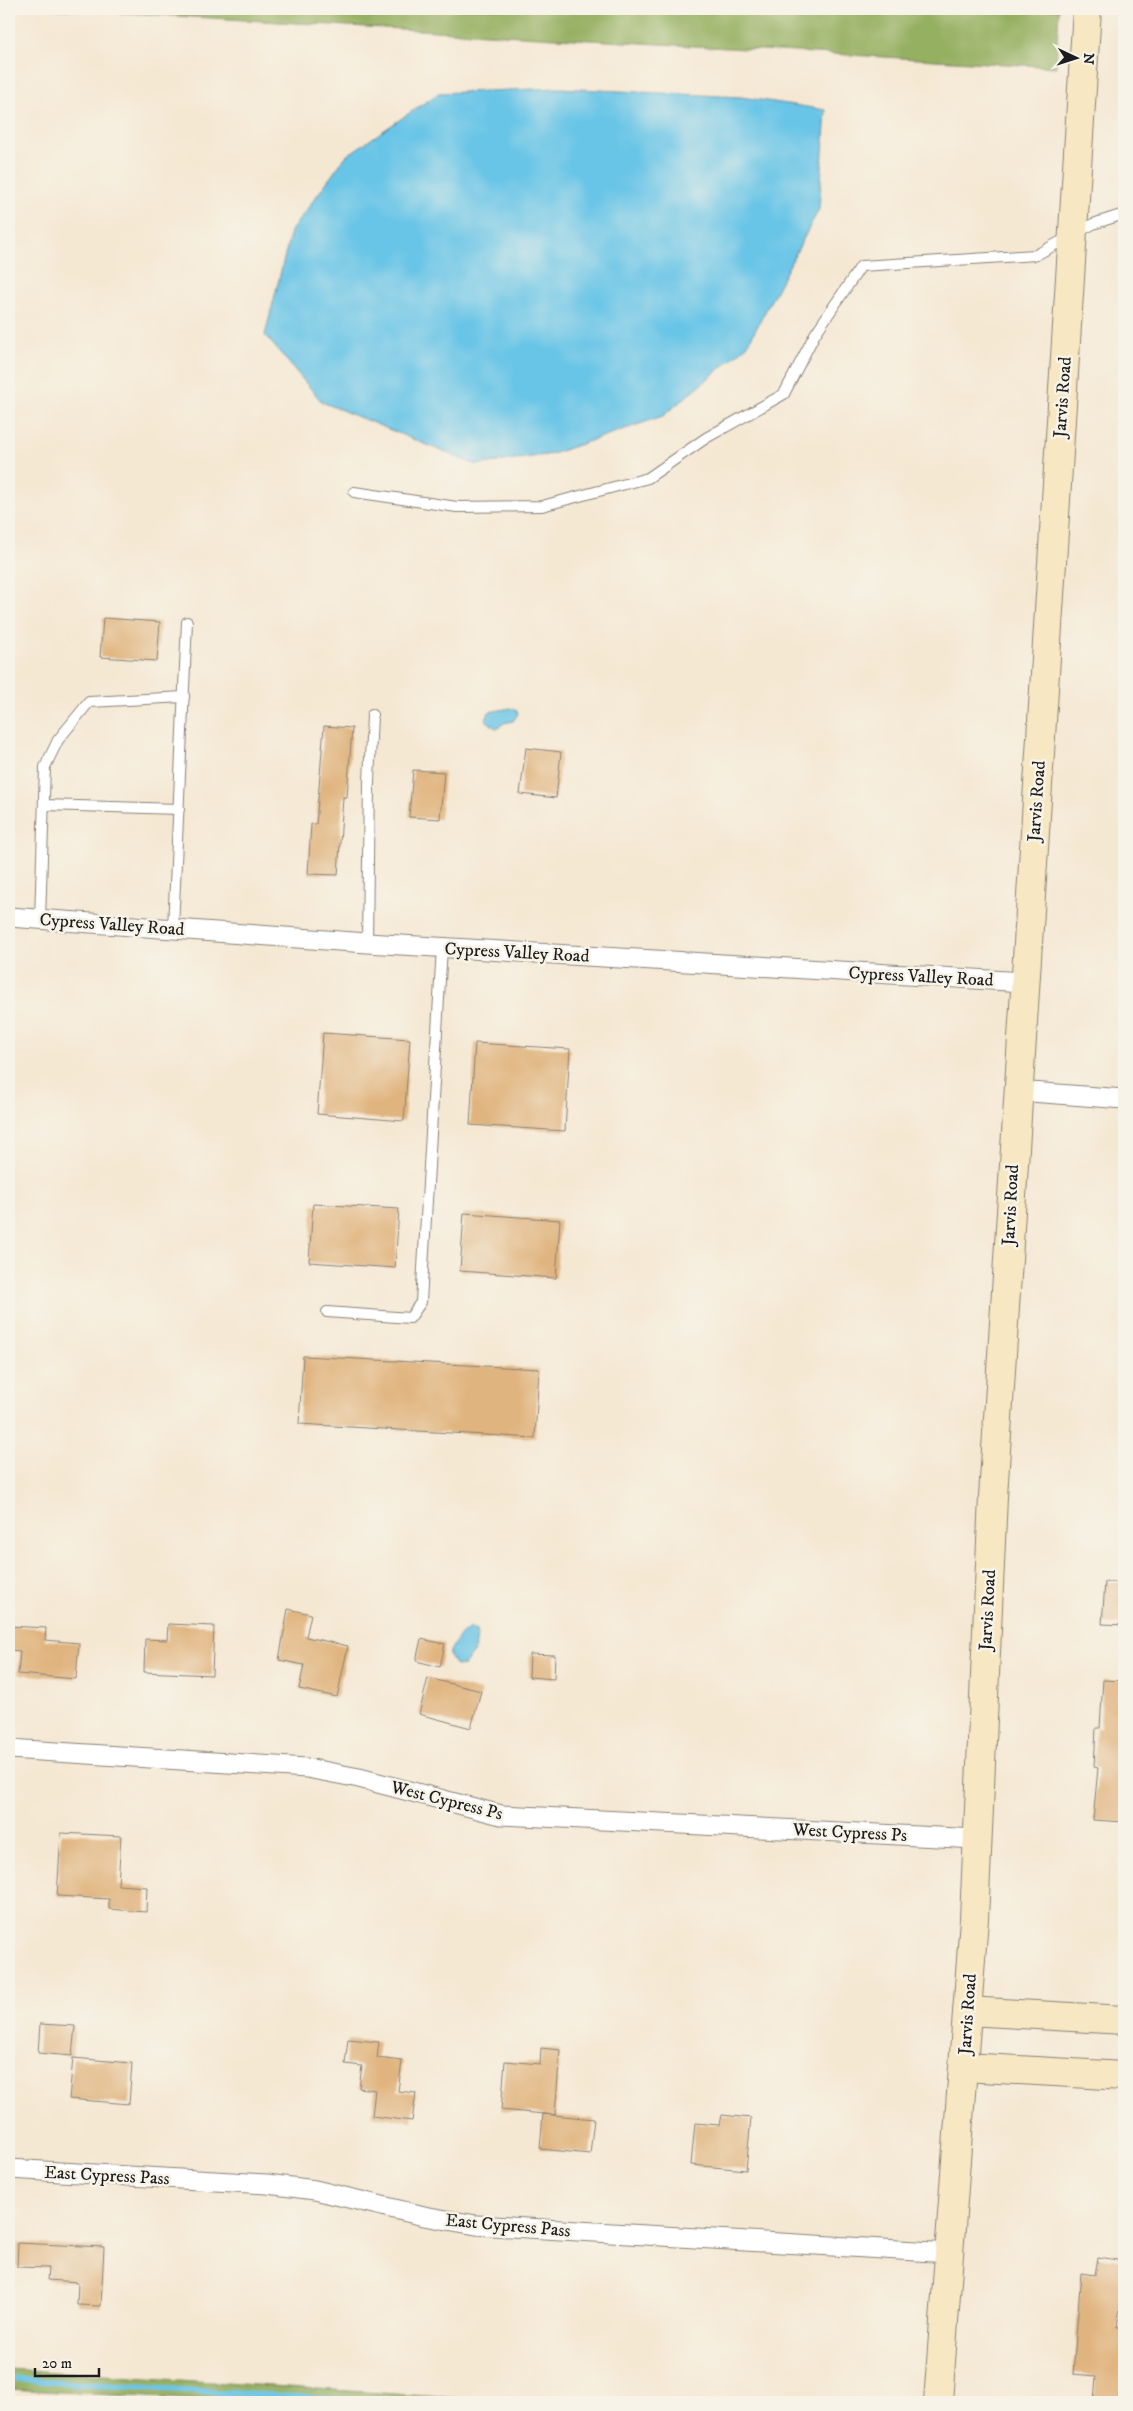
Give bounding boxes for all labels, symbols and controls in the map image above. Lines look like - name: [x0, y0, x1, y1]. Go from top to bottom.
- north arrow: [1050, 32, 1100, 82]
- text: N: [1079, 52, 1097, 66]
- street label: Jarvis Road: [1049, 356, 1077, 440]
- street label: Jarvis Road: [1023, 760, 1051, 844]
- street label: Cypress Valley Road: [39, 909, 185, 941]
- street label: Cypress Valley Road: [444, 938, 590, 968]
- street label: Cypress Valley Road: [848, 962, 994, 992]
- street label: Jarvis Road: [998, 1164, 1024, 1248]
- street label: Jarvis Road: [975, 1569, 1001, 1653]
- street label: West Cypress Ps: [388, 1776, 505, 1825]
- street label: West Cypress Ps: [791, 1819, 908, 1847]
- street label: Jarvis Road: [954, 1973, 982, 2057]
- street label: East Cypress Pass: [44, 2162, 170, 2190]
- street label: East Cypress Pass: [444, 2210, 571, 2242]
- scale bar: [35, 2346, 99, 2378]
- text: 20 m: [42, 2354, 72, 2373]

